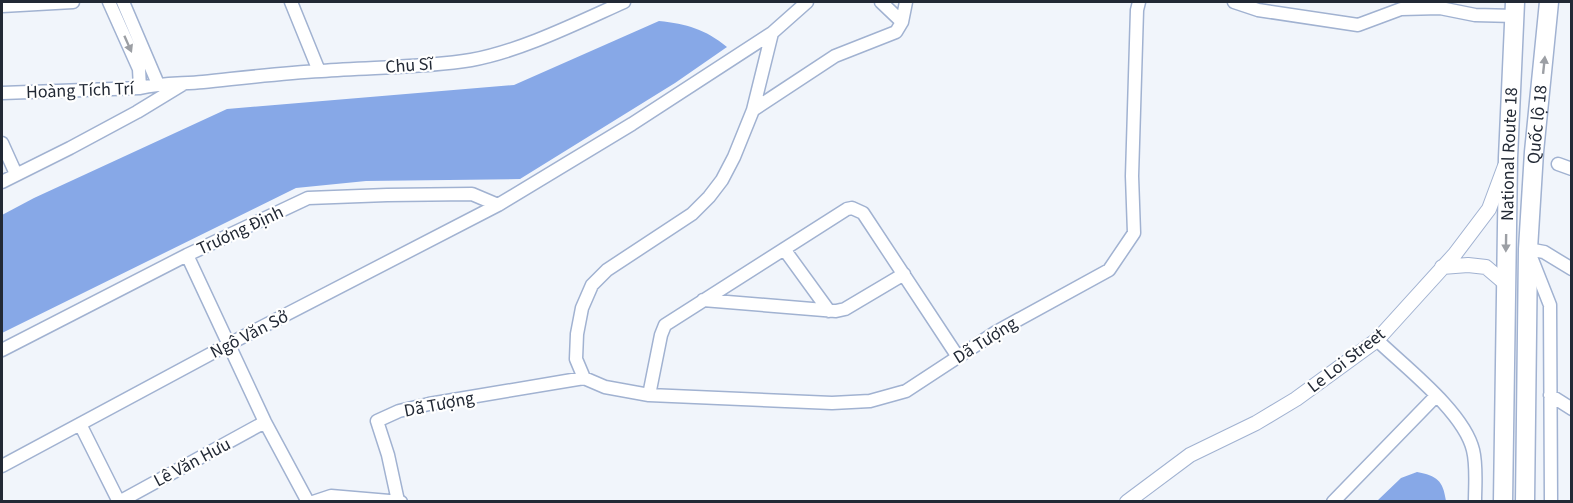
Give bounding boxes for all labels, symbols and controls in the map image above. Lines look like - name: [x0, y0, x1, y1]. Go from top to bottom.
- one-way arrow: [123, 35, 133, 53]
- street label: Chu Sĩ: [384, 51, 435, 80]
- one-way arrow: [1539, 56, 1548, 75]
- street label: Hoàng Tích Trí: [26, 76, 135, 105]
- street label: Quốc lộ 18: [1521, 84, 1554, 165]
- street label: National Route 18: [1495, 87, 1524, 221]
- street label: Trương Định: [193, 200, 287, 261]
- one-way arrow: [1502, 233, 1511, 252]
- street label: Ngô Văn Sở: [206, 304, 293, 365]
- street label: Dã Tượng: [949, 311, 1022, 370]
- street label: Le Loi Street: [1302, 322, 1390, 399]
- street label: Dã Tượng: [402, 385, 476, 424]
- street label: Lê Văn Hưu: [149, 432, 235, 493]

